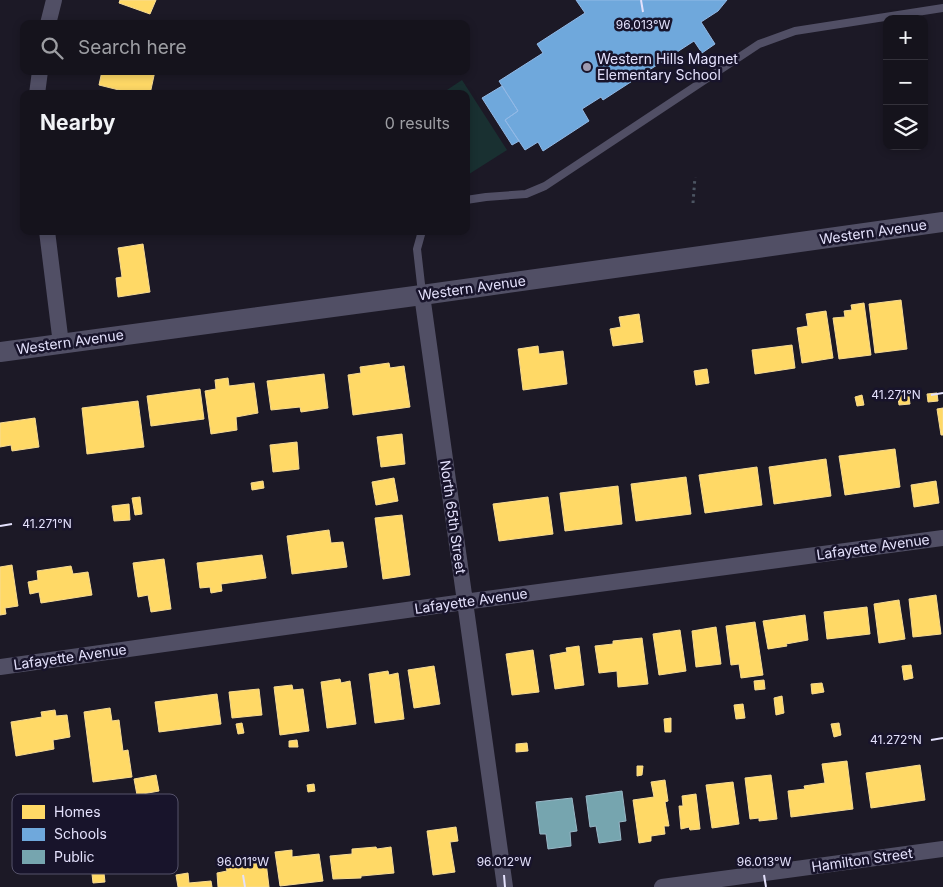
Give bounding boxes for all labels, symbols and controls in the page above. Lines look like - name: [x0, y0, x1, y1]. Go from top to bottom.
- map controls: [883, 15, 928, 150]
- button: +: [883, 15, 928, 60]
- text: 96.013°W: [616, 17, 670, 32]
- search box: [20, 20, 470, 75]
- icon: search: [38, 34, 66, 62]
- text: Search here: [78, 36, 187, 59]
- place label: Western Hills Magnet Elementary School: [597, 50, 738, 83]
- button: −: [883, 60, 928, 105]
- marker: Western Hills Magnet Elementary School: [581, 61, 593, 73]
- button: layers: [883, 105, 928, 150]
- text: Nearby: [40, 110, 115, 135]
- text: 0 results: [385, 113, 450, 133]
- street label: Western Avenue: [818, 216, 928, 247]
- street label: Western Avenue: [417, 272, 527, 303]
- street label: Western Avenue: [15, 326, 125, 357]
- text: 41.271°N: [871, 387, 921, 402]
- street label: North 65th Street: [437, 459, 470, 575]
- text: 41.271°N: [22, 516, 72, 531]
- street label: Lafayette Avenue: [815, 530, 931, 563]
- street label: Lafayette Avenue: [413, 584, 529, 617]
- street label: Lafayette Avenue: [12, 640, 128, 673]
- text: 41.272°N: [870, 732, 922, 747]
- legend: [12, 794, 178, 874]
- text: Homes: [54, 803, 101, 820]
- text: Schools: [54, 825, 107, 842]
- street label: Hamilton Street: [810, 844, 914, 875]
- text: Public: [54, 848, 95, 865]
- text: 96.011°W: [217, 854, 269, 869]
- text: 96.012°W: [477, 854, 532, 869]
- text: 96.013°W: [737, 854, 791, 869]

